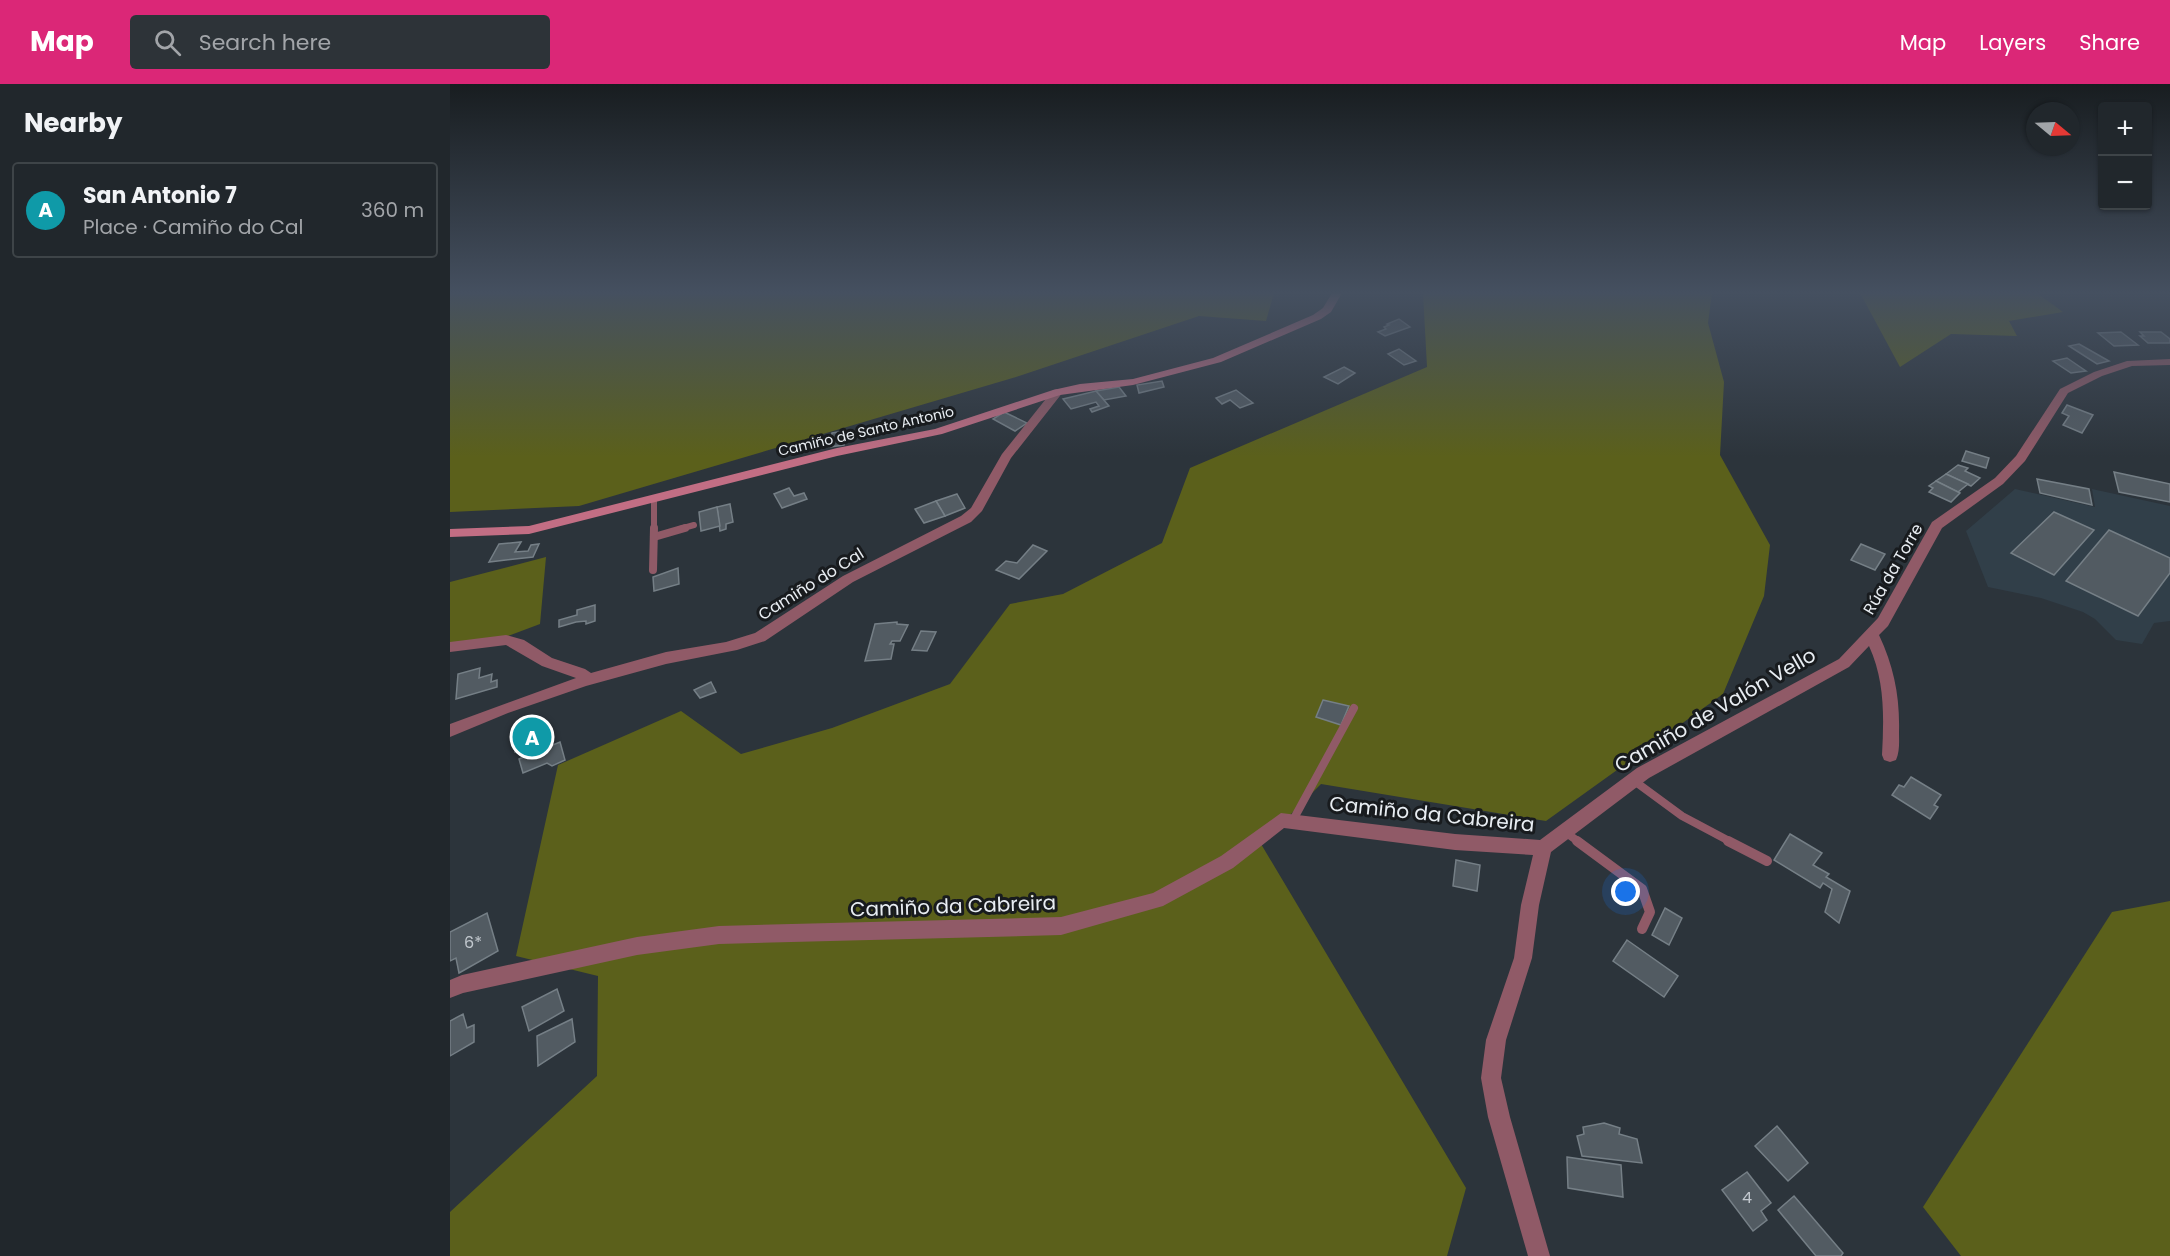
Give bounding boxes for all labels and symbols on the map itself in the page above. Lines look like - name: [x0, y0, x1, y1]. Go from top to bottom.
- north arrow: [2026, 102, 2080, 156]
- street label: Camiño de Santo Antonio: [776, 401, 956, 461]
- street label: Rúa da Torre: [1858, 519, 1928, 619]
- street label: Camiño do Cal: [754, 542, 868, 626]
- street label: Camiño de Valón Vello: [1609, 641, 1821, 779]
- pin: A: [512, 714, 551, 760]
- street label: Camiño da Cabreira: [1328, 789, 1536, 839]
- your location: [1611, 877, 1640, 906]
- street label: Camiño da Cabreira: [850, 888, 1056, 924]
- house number: 6*: [464, 931, 482, 954]
- house number: 4: [1742, 1186, 1752, 1209]

